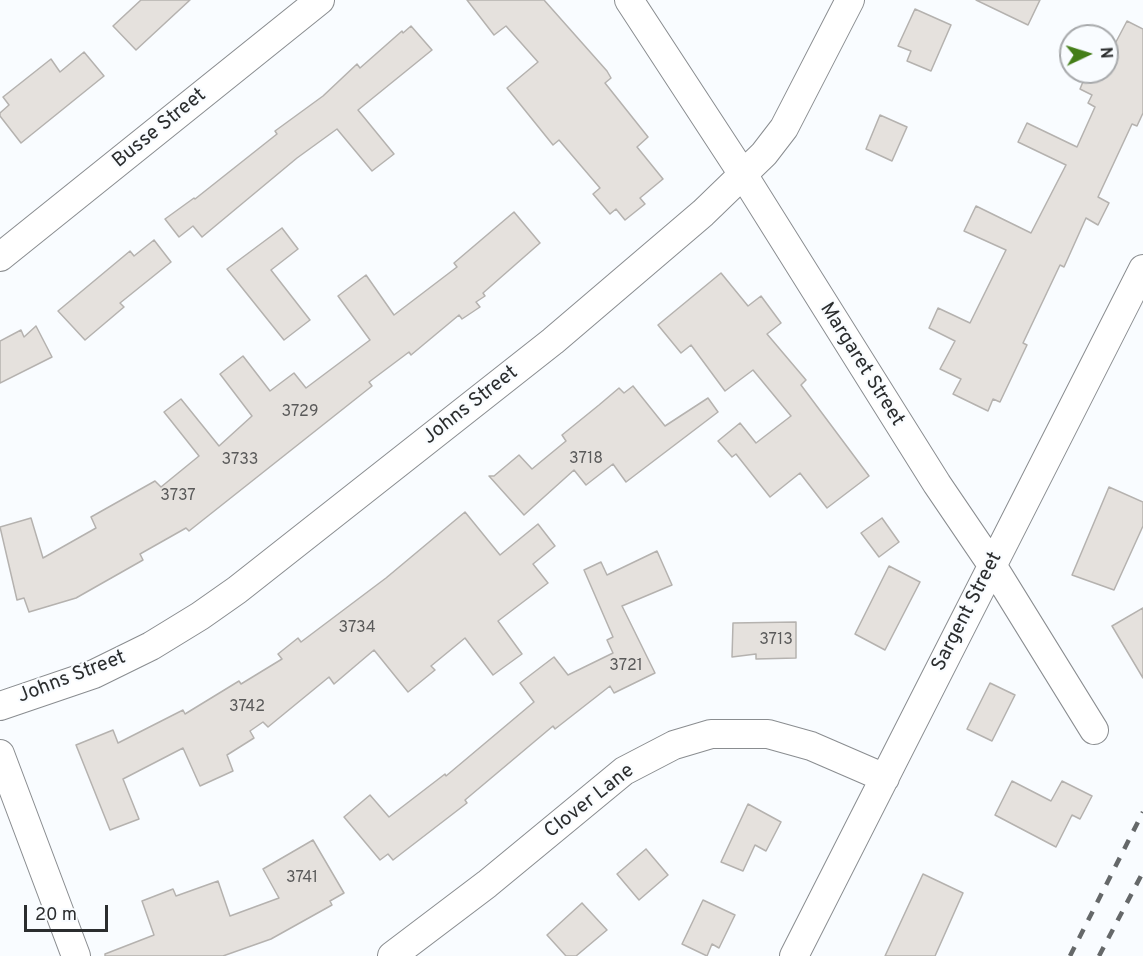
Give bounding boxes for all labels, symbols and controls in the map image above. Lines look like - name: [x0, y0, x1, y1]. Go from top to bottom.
- north arrow: [1059, 24, 1119, 84]
- text: N: [1095, 46, 1115, 59]
- street label: Busse Street: [108, 84, 212, 174]
- street label: Margaret Street: [813, 299, 909, 431]
- street label: Johns Street: [419, 361, 523, 451]
- house number: 3729: [282, 403, 318, 423]
- house number: 3718: [569, 450, 603, 470]
- house number: 3733: [222, 451, 258, 471]
- house number: 3737: [160, 487, 196, 507]
- street label: Sargent Street: [928, 548, 1008, 676]
- house number: 3734: [338, 619, 376, 639]
- house number: 3713: [759, 631, 793, 651]
- street label: Johns Street: [14, 646, 130, 710]
- house number: 3721: [609, 657, 643, 677]
- house number: 3742: [229, 698, 265, 718]
- street label: Clover Lane: [540, 760, 640, 844]
- house number: 3741: [286, 869, 318, 889]
- scale bar: [27, 893, 111, 931]
- text: 20 m: [35, 904, 77, 927]

